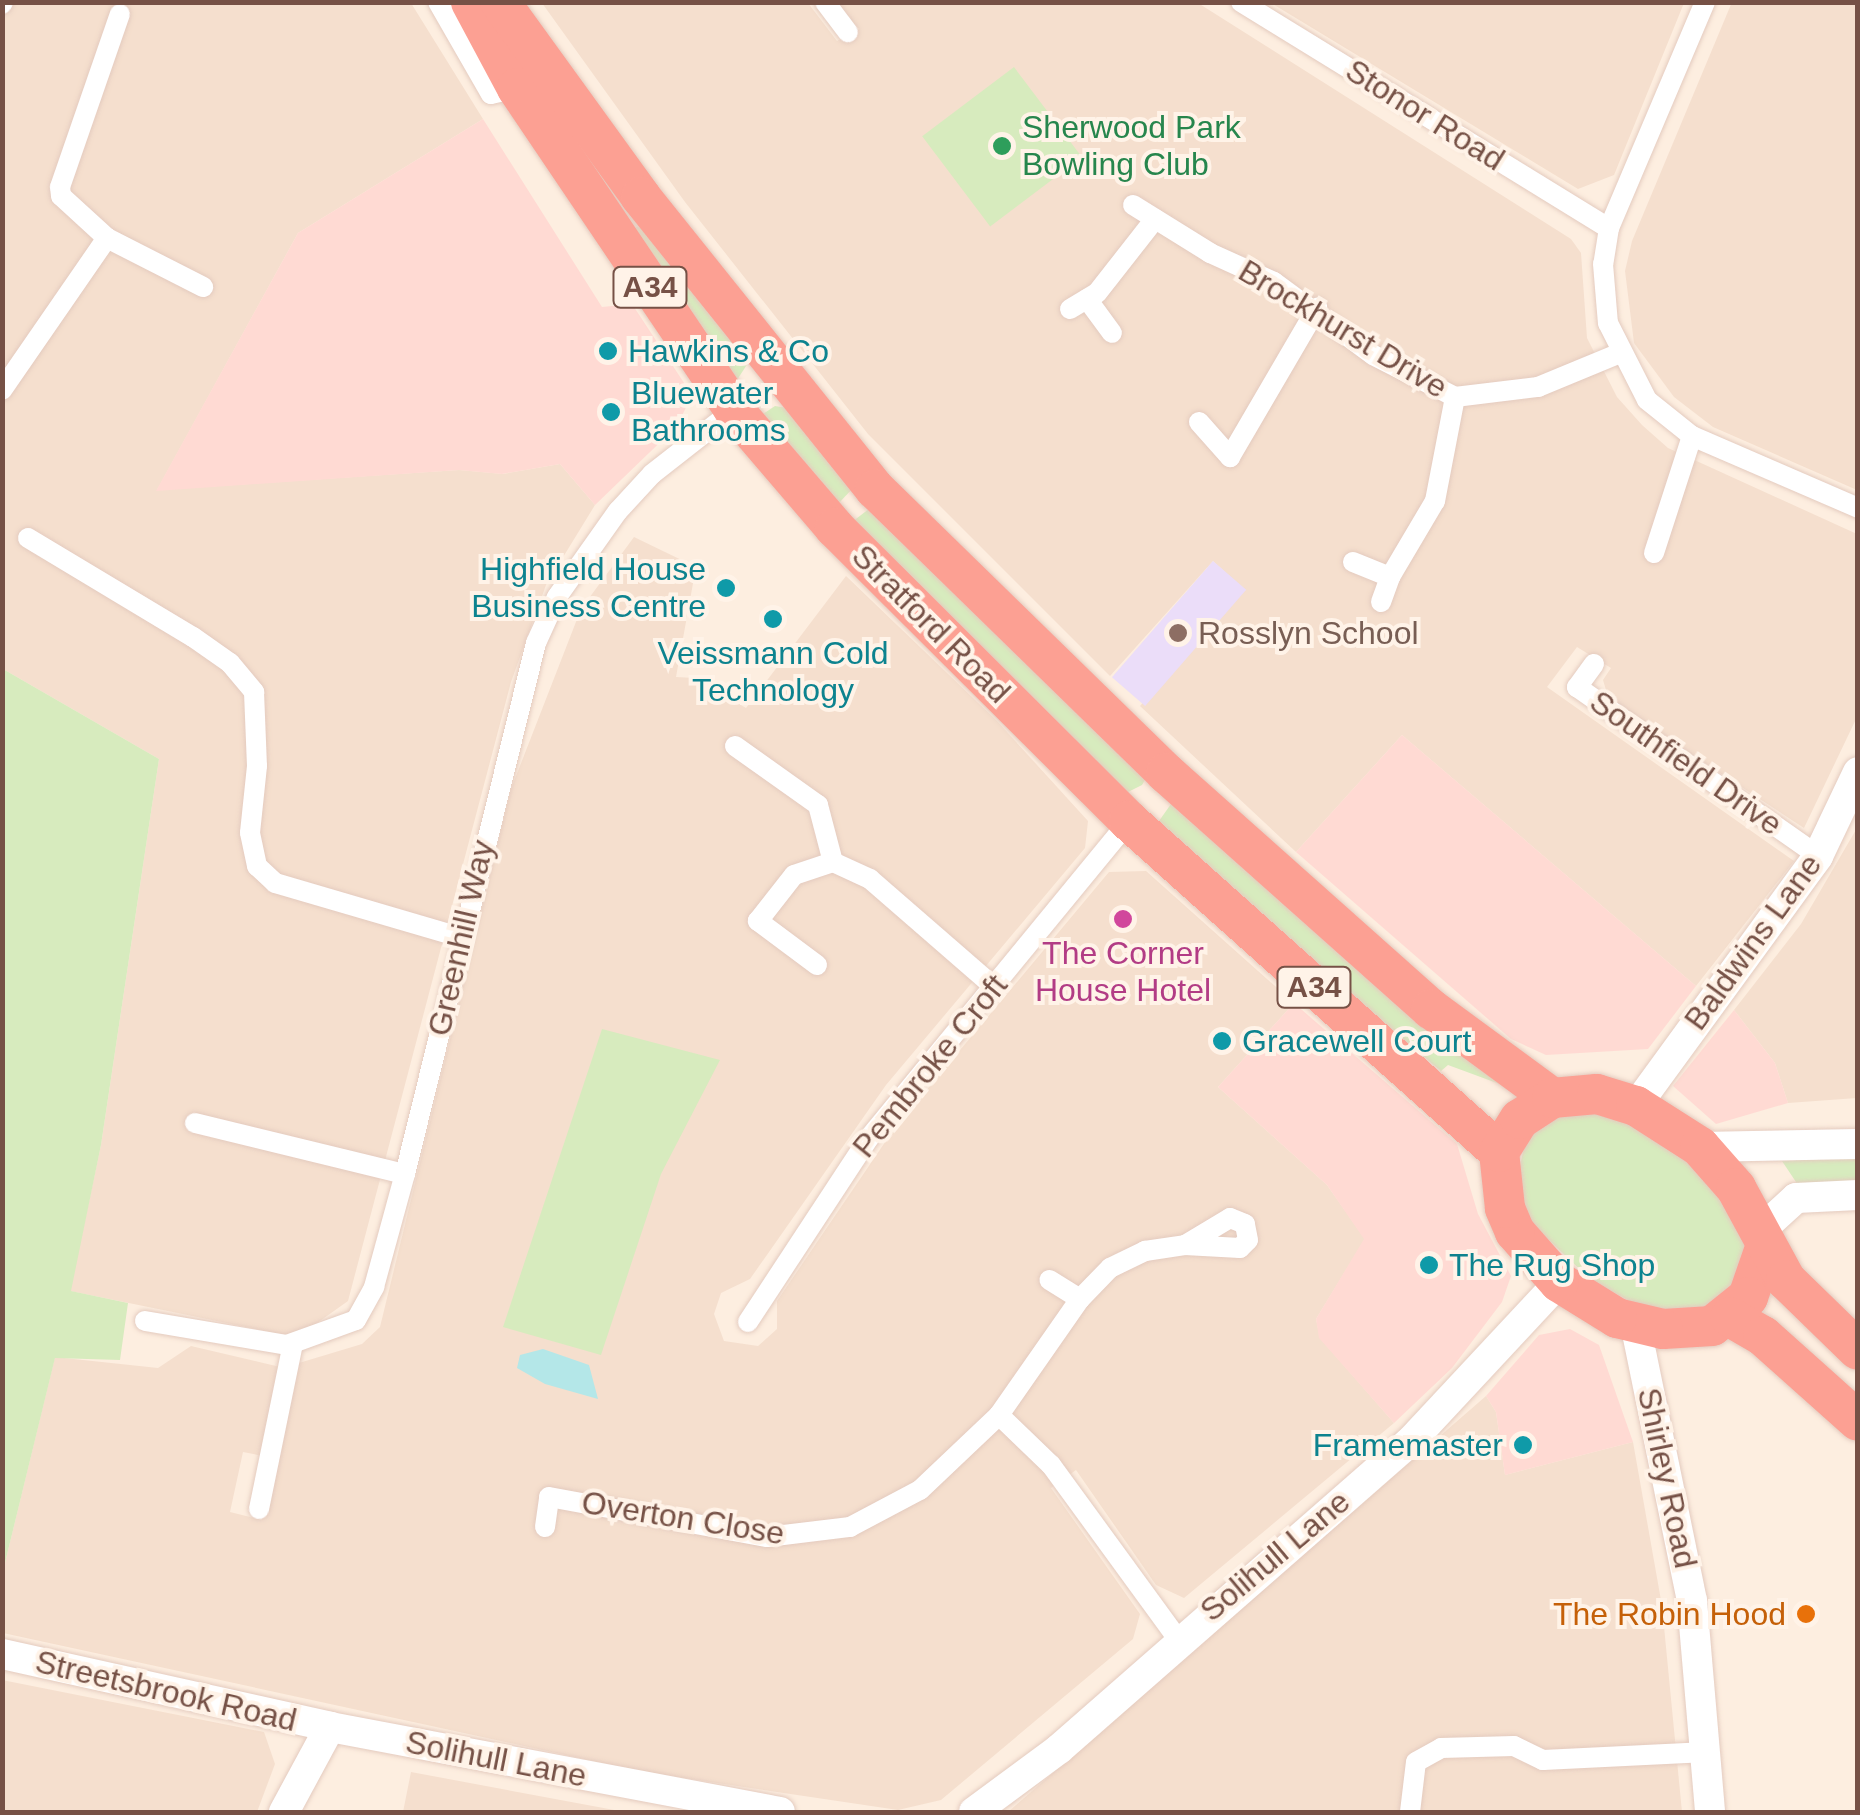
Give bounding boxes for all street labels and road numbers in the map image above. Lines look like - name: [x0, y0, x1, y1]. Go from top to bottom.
- street label: Stonor Road: [1339, 51, 1511, 179]
- street label: Brockhurst Drive: [1232, 252, 1454, 406]
- road number: A34: [610, 262, 690, 312]
- street label: Stratford Road: [844, 537, 1018, 711]
- street label: Southfield Drive: [1582, 682, 1790, 844]
- street label: Greenhill Way: [420, 836, 502, 1040]
- street label: Baldwins Lane: [1676, 847, 1830, 1037]
- road number: A34: [1274, 962, 1354, 1012]
- street label: Pembroke Croft: [845, 967, 1015, 1165]
- street label: Shirley Road: [1629, 1384, 1705, 1572]
- street label: Solihull Lane: [1192, 1482, 1358, 1630]
- street label: Overton Close: [579, 1483, 787, 1553]
- street label: Streetsbrook Road: [32, 1642, 300, 1740]
- street label: Solihull Lane: [402, 1723, 590, 1795]

